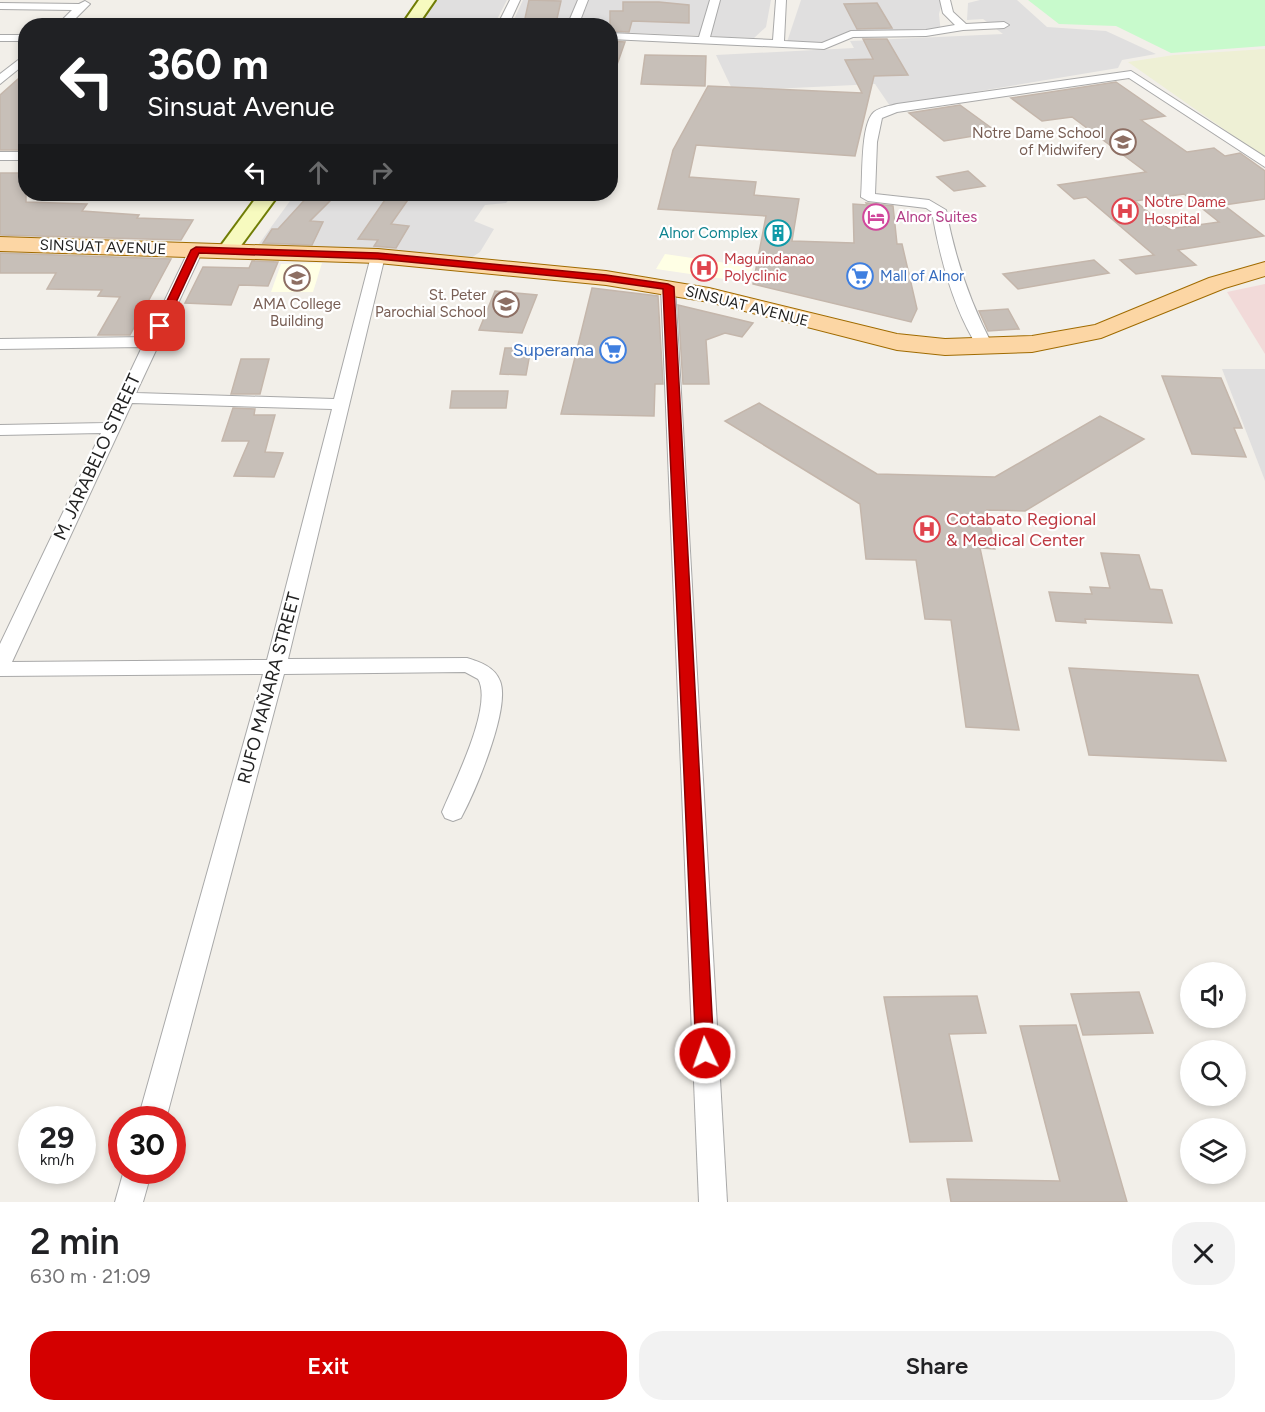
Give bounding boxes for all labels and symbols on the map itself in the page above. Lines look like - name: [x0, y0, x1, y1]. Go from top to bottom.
- place label: Notre Dame School of Midwifery: [972, 124, 1104, 159]
- school or university icon: Notre Dame School of Midwifery: [1108, 127, 1138, 157]
- place label: Notre Dame Hospital: [1144, 193, 1226, 228]
- hospital icon: Notre Dame Hospital: [1110, 196, 1140, 226]
- hotel icon: Alnor Suites: [861, 202, 891, 232]
- place label: Alnor Suites: [896, 208, 977, 226]
- building icon: Alnor Complex: [763, 218, 793, 248]
- place label: Alnor Complex: [659, 224, 758, 242]
- street label: SINSUAT AVENUE: [39, 236, 167, 258]
- place label: Maguindanao Polyclinic: [724, 250, 815, 285]
- hospital icon: Maguindanao Polyclinic: [689, 253, 719, 283]
- supermarket icon: Mall of Alnor: [845, 261, 875, 291]
- school or university icon: AMA College Building: [282, 263, 312, 293]
- place label: Mall of Alnor: [880, 267, 964, 285]
- street label: SINSUAT AVENUE: [683, 282, 811, 330]
- place label: St. Peter Parochial School: [375, 286, 486, 321]
- school or university icon: St. Peter Parochial School: [491, 289, 521, 319]
- place label: AMA College Building: [253, 295, 341, 330]
- pin: [134, 300, 185, 351]
- supermarket icon: Superama: [598, 335, 628, 365]
- place label: Superama: [513, 339, 594, 361]
- street label: M. JARABELO STREET: [49, 370, 145, 544]
- place label: Cotabato Regional & Medical Center: [946, 508, 1096, 551]
- hospital icon: Cotabato Regional & Medical Center: [912, 514, 942, 544]
- street label: RUFO MAÑARA STREET: [233, 590, 305, 786]
- position arrow: [673, 1021, 737, 1085]
- speed limit sign: 30: [108, 1106, 186, 1184]

